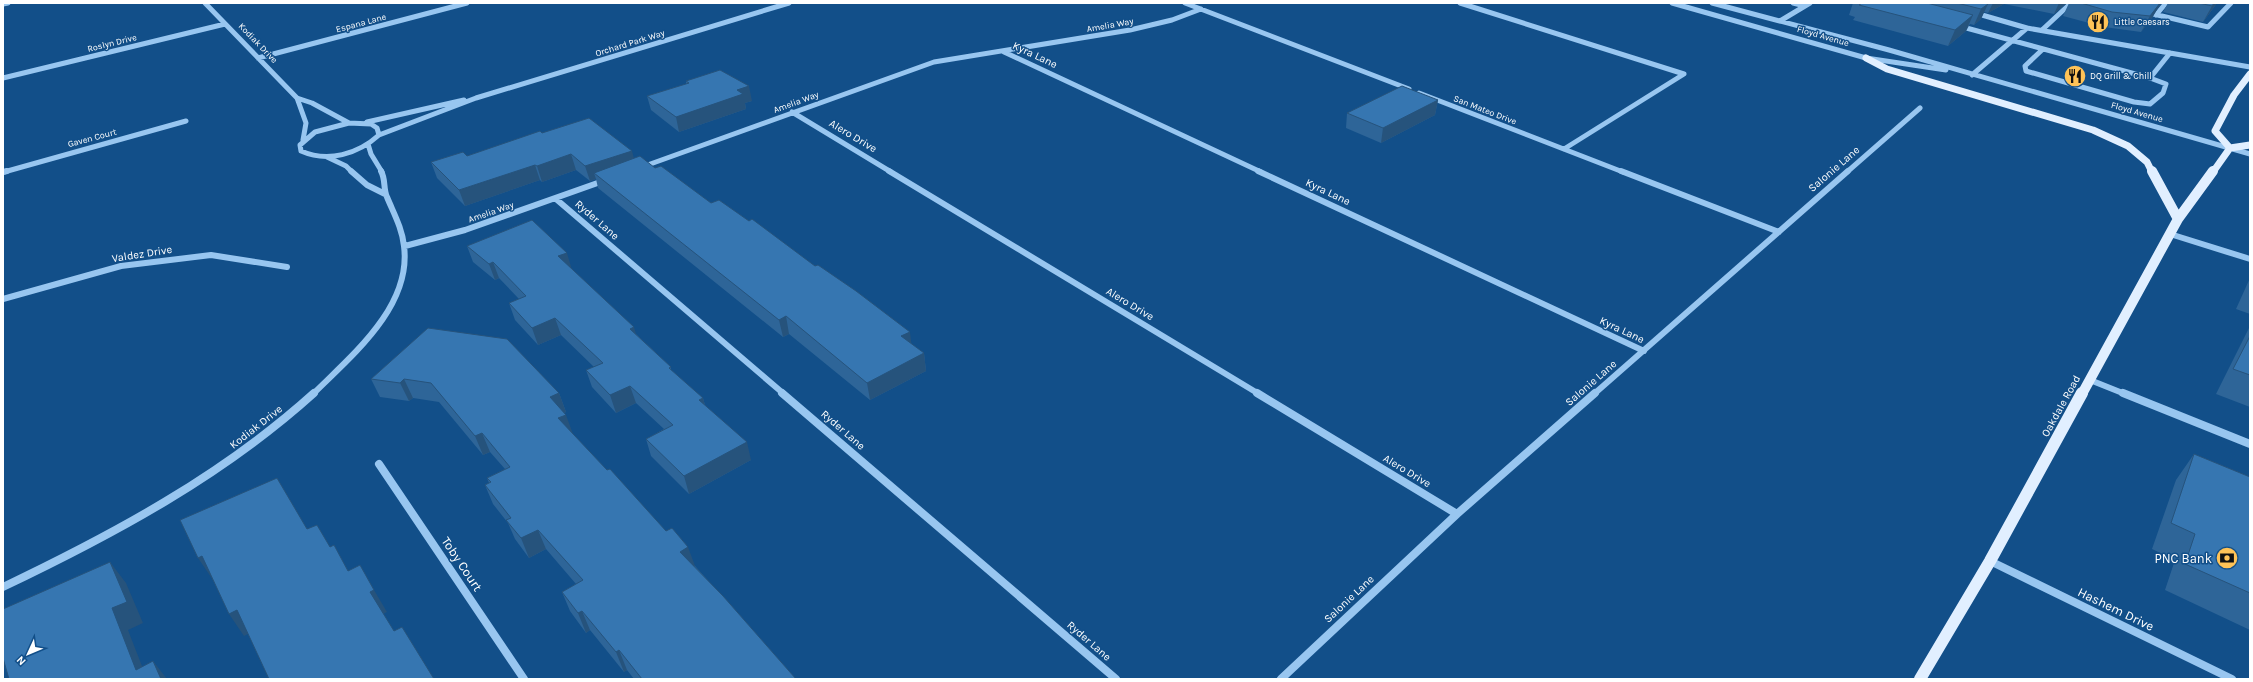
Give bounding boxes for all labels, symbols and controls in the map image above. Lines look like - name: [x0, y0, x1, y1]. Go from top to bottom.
- restaurant icon: Little Caesars: [2085, 9, 2111, 35]
- street label: Espana Lane: [335, 11, 388, 35]
- street label: Amelia Way: [1086, 16, 1135, 34]
- place label: Little Caesars: [2114, 17, 2170, 27]
- street label: Kodiak Drive: [236, 21, 280, 65]
- street label: Floyd Avenue: [1796, 24, 1850, 48]
- street label: Orchard Park Way: [594, 27, 667, 58]
- street label: Roslyn Drive: [86, 32, 138, 54]
- street label: Kyra Lane: [1011, 39, 1060, 71]
- restaurant icon: DQ Grill & Chill: [2062, 63, 2088, 89]
- place label: DQ Grill & Chill: [2090, 71, 2152, 81]
- street label: Amelia Way: [772, 89, 821, 115]
- street label: San Mateo Drive: [1452, 93, 1518, 127]
- street label: Floyd Avenue: [2110, 100, 2164, 124]
- street label: Alero Drive: [827, 117, 880, 155]
- street label: Gaven Court: [67, 127, 118, 149]
- street label: Salonie Lane: [1806, 143, 1862, 195]
- street label: Kyra Lane: [1304, 176, 1353, 208]
- street label: Ryder Lane: [572, 197, 622, 243]
- street label: Amelia Way: [467, 199, 516, 224]
- street label: Valdez Drive: [111, 243, 173, 265]
- street label: Alero Drive: [1104, 285, 1157, 323]
- street label: Kyra Lane: [1598, 314, 1647, 346]
- street label: Salonie Lane: [1563, 357, 1619, 409]
- street label: Oakdale Road: [2039, 373, 2083, 439]
- street label: Kodiak Drive: [227, 402, 285, 452]
- street label: Ryder Lane: [818, 407, 868, 453]
- street label: Alero Drive: [1381, 452, 1434, 490]
- street label: Toby Court: [438, 534, 486, 594]
- bank icon: PNC Bank: [2214, 545, 2240, 571]
- place label: PNC Bank: [2154, 551, 2212, 566]
- street label: Salonie Lane: [1321, 572, 1377, 625]
- street label: Hashem Drive: [2075, 584, 2157, 634]
- street label: Ryder Lane: [1064, 618, 1114, 664]
- north arrow: [8, 634, 48, 674]
- text: N: [14, 653, 29, 668]

